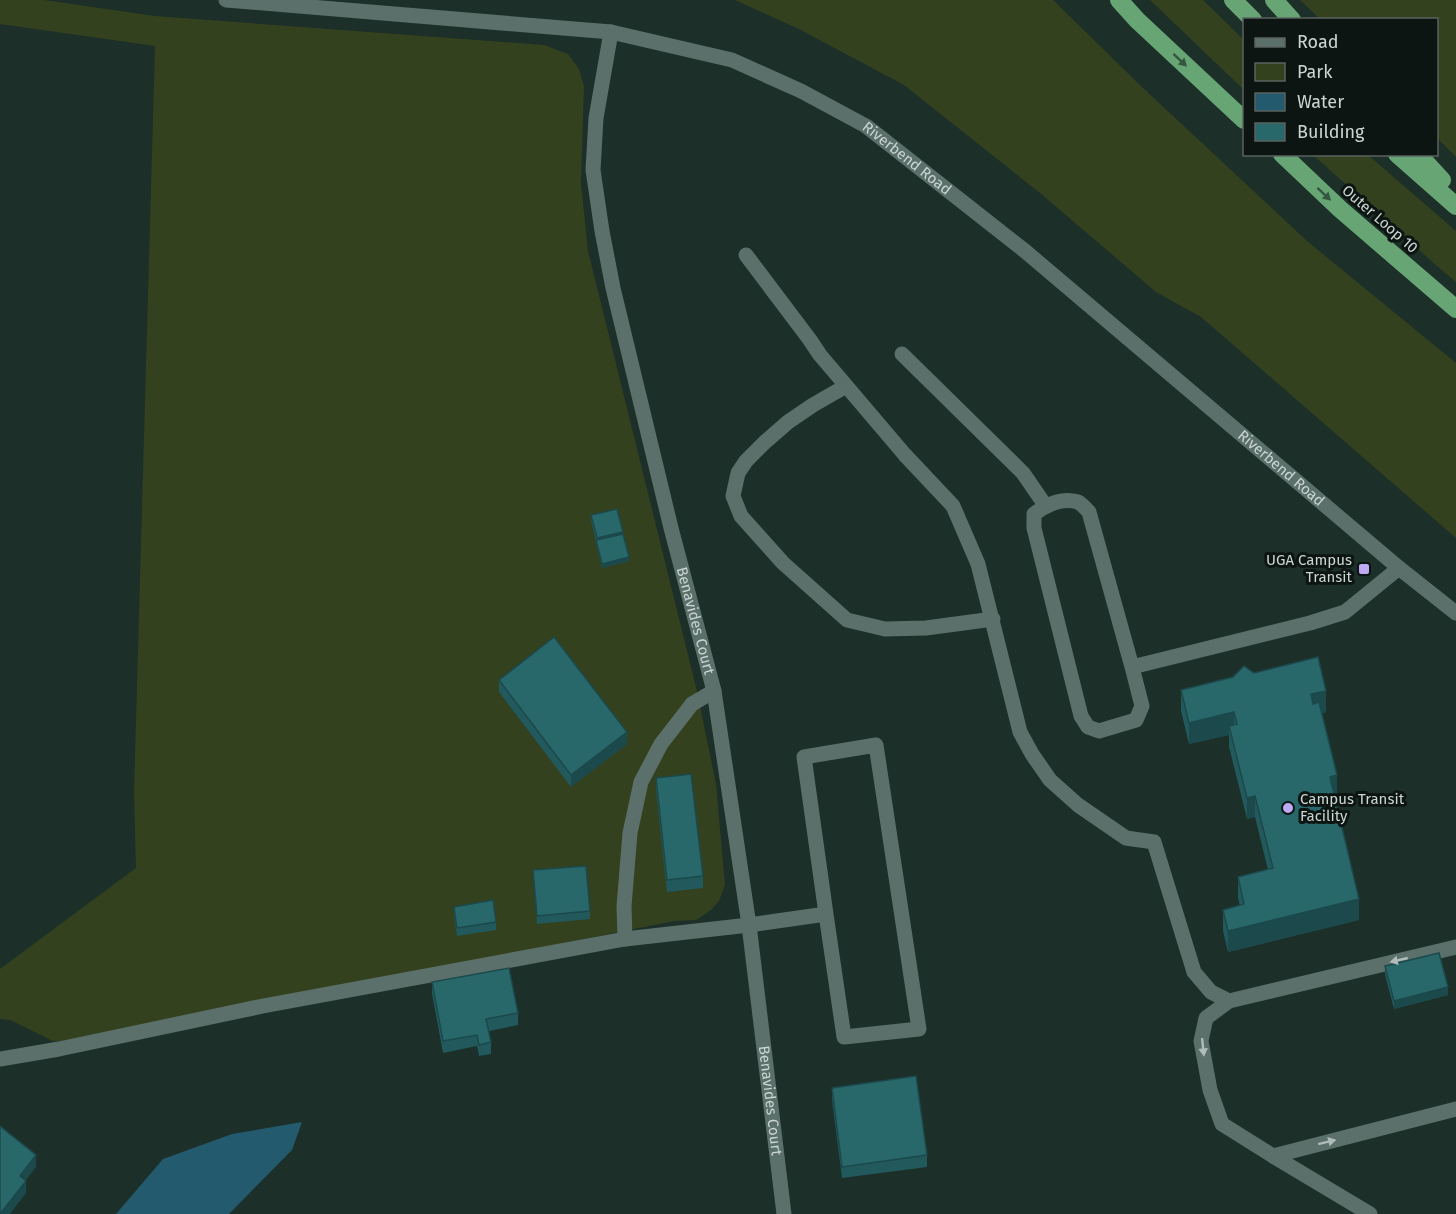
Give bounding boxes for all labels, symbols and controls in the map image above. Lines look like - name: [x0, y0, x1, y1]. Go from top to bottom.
- legend: [1243, 18, 1438, 156]
- text: Road: [1297, 31, 1339, 53]
- one-way arrow: [1173, 52, 1187, 66]
- text: Park: [1297, 61, 1333, 83]
- text: Water: [1297, 91, 1344, 113]
- street label: Riverbend Road: [859, 118, 955, 199]
- text: Building: [1297, 121, 1365, 143]
- street label: Outer Loop 10: [1338, 181, 1422, 257]
- one-way arrow: [1317, 187, 1331, 201]
- street label: Riverbend Road: [1234, 426, 1328, 510]
- place label: UGA Campus Transit: [1266, 551, 1353, 586]
- marker: UGA Campus Transit: [1357, 562, 1371, 576]
- street label: Benavides Court: [673, 565, 718, 677]
- place label: Campus Transit Facility: [1300, 790, 1405, 825]
- marker: Campus Transit Facility: [1281, 801, 1295, 815]
- one-way arrow: [1390, 956, 1408, 966]
- one-way arrow: [1198, 1038, 1208, 1057]
- street label: Benavides Court: [755, 1045, 786, 1157]
- one-way arrow: [1318, 1137, 1336, 1147]

